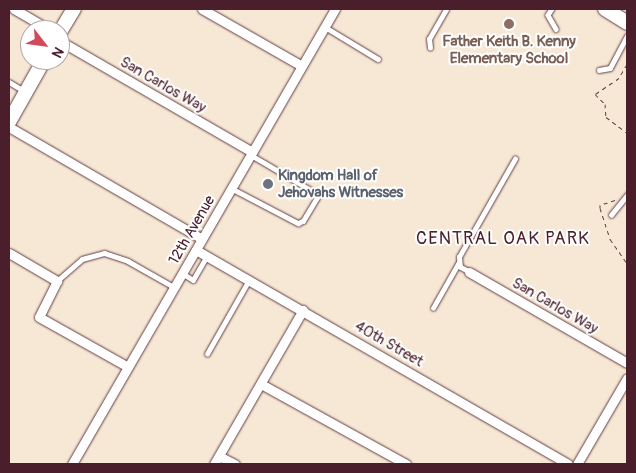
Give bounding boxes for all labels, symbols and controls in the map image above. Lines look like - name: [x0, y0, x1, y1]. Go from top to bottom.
- marker: Father Keith B. Kenny Elementary School: [503, 18, 515, 30]
- north arrow: [20, 20, 70, 70]
- place label: Father Keith B. Kenny Elementary School: [442, 32, 576, 67]
- text: N: [48, 44, 67, 61]
- street label: San Carlos Way: [117, 53, 209, 117]
- place label: Kingdom Hall of Jehovahs Witnesses: [278, 166, 403, 201]
- marker: Kingdom Hall of Jehovahs Witnesses: [262, 178, 274, 190]
- street label: 12th Avenue: [165, 192, 219, 268]
- district label: CENTRAL OAK PARK: [414, 228, 592, 250]
- street label: San Carlos Way: [509, 274, 601, 338]
- street label: 40th Street: [352, 317, 426, 371]

